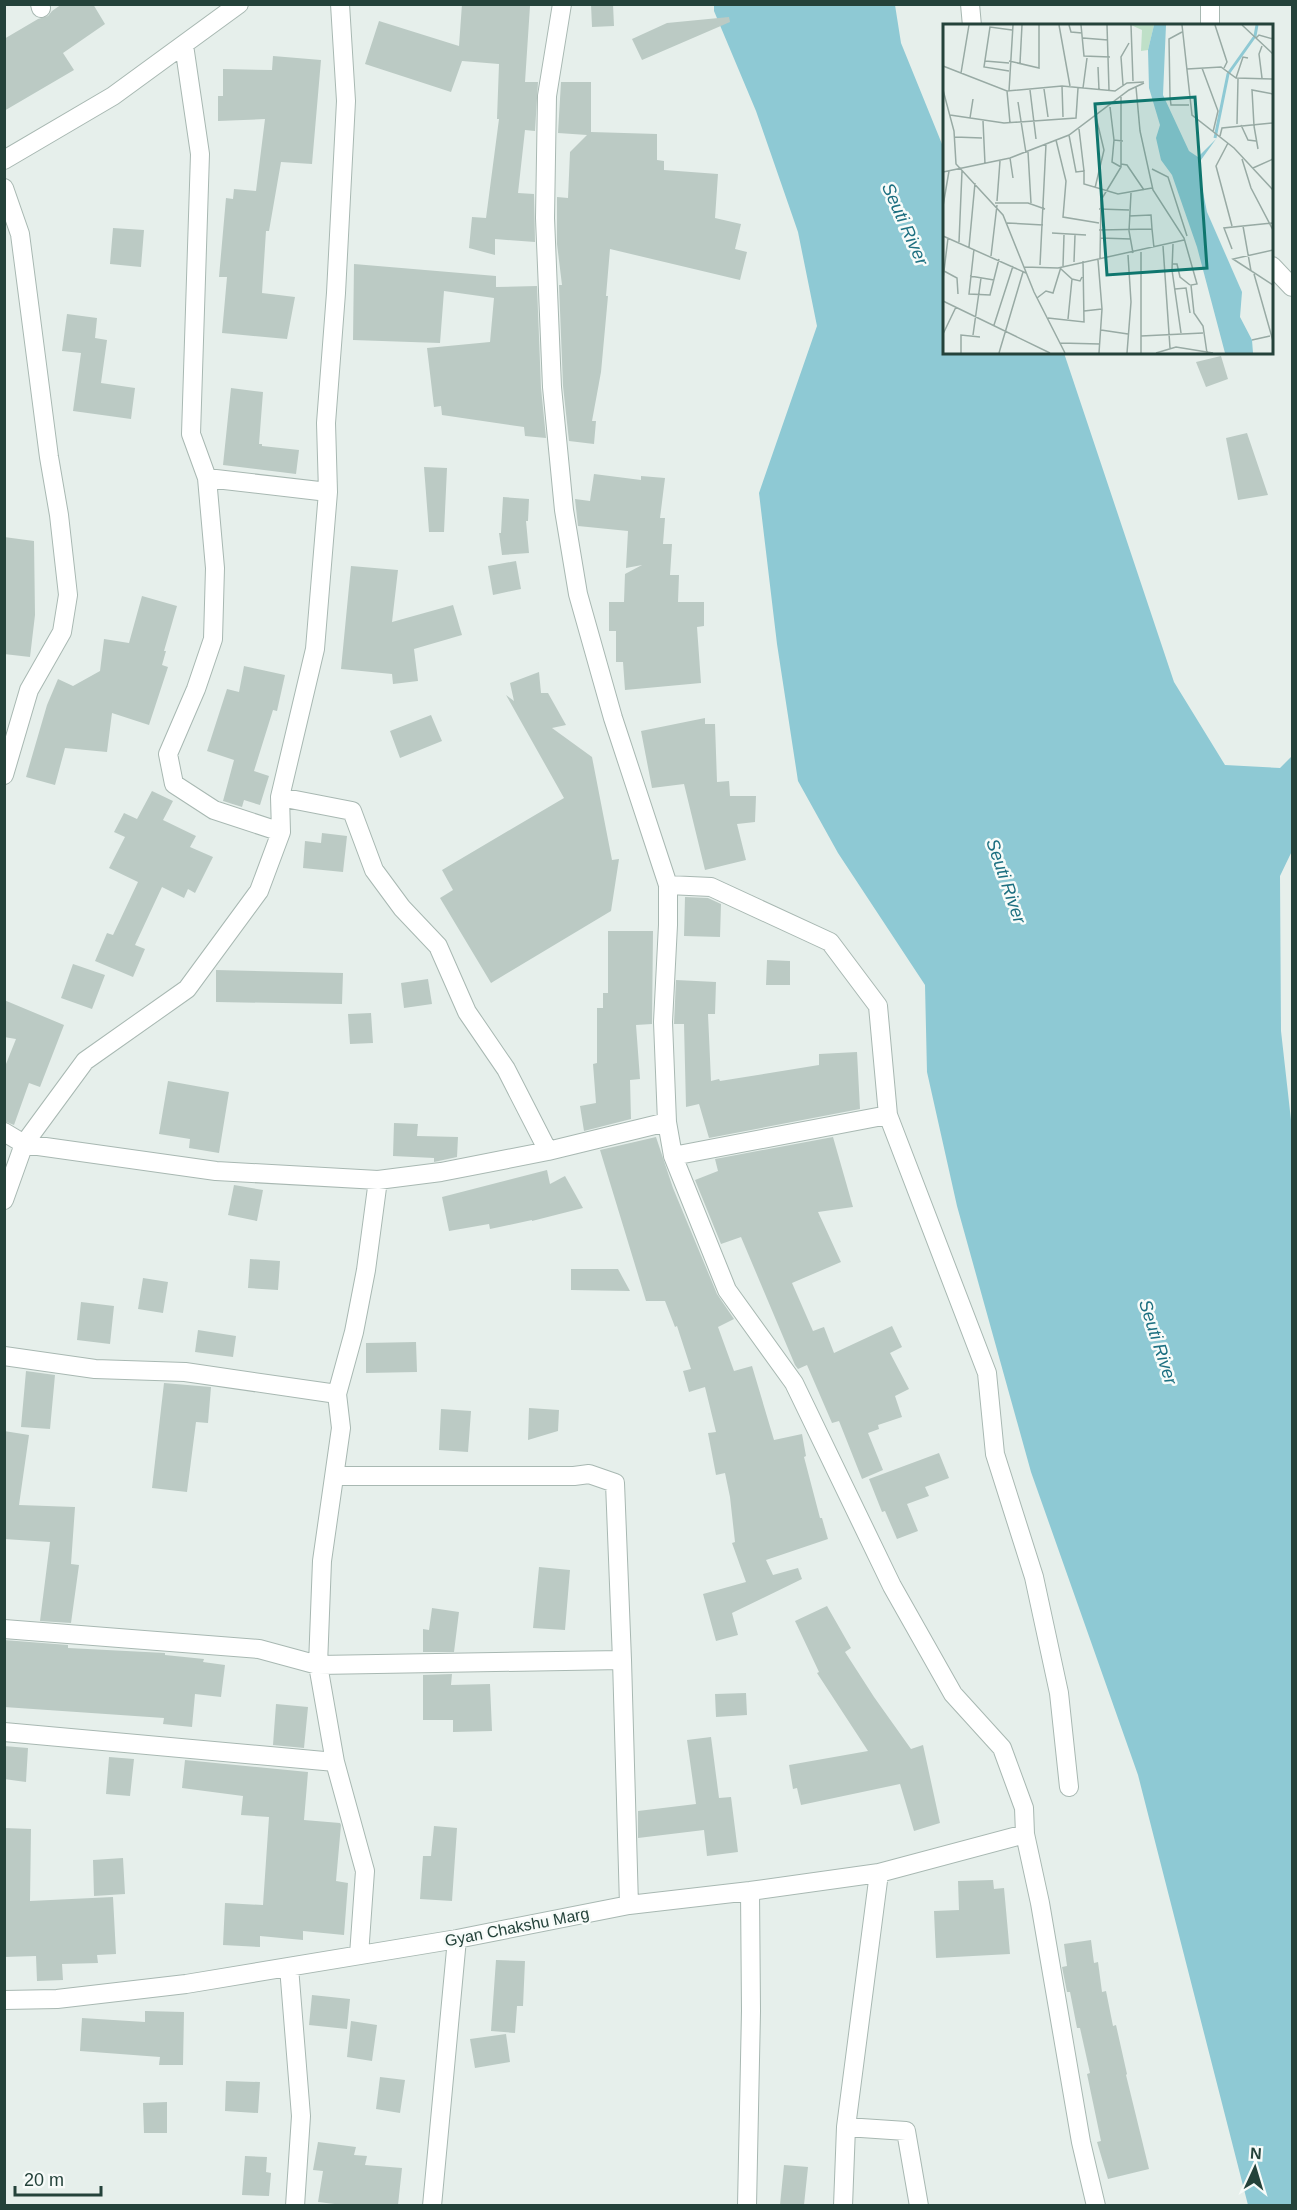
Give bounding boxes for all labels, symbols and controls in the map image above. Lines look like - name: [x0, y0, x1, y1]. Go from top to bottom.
- inset map: [943, 24, 1273, 354]
- water label: Seuti River: [878, 180, 932, 269]
- water label: Seuti River: [982, 836, 1030, 927]
- water label: Seuti River: [1135, 1297, 1181, 1388]
- street label: Gyan Chakshu Marg: [443, 1905, 591, 1949]
- north arrow: [1225, 2138, 1285, 2198]
- text: N: [1250, 2145, 1262, 2162]
- scale bar: [15, 2159, 100, 2197]
- text: 20 m: [24, 2170, 64, 2190]

